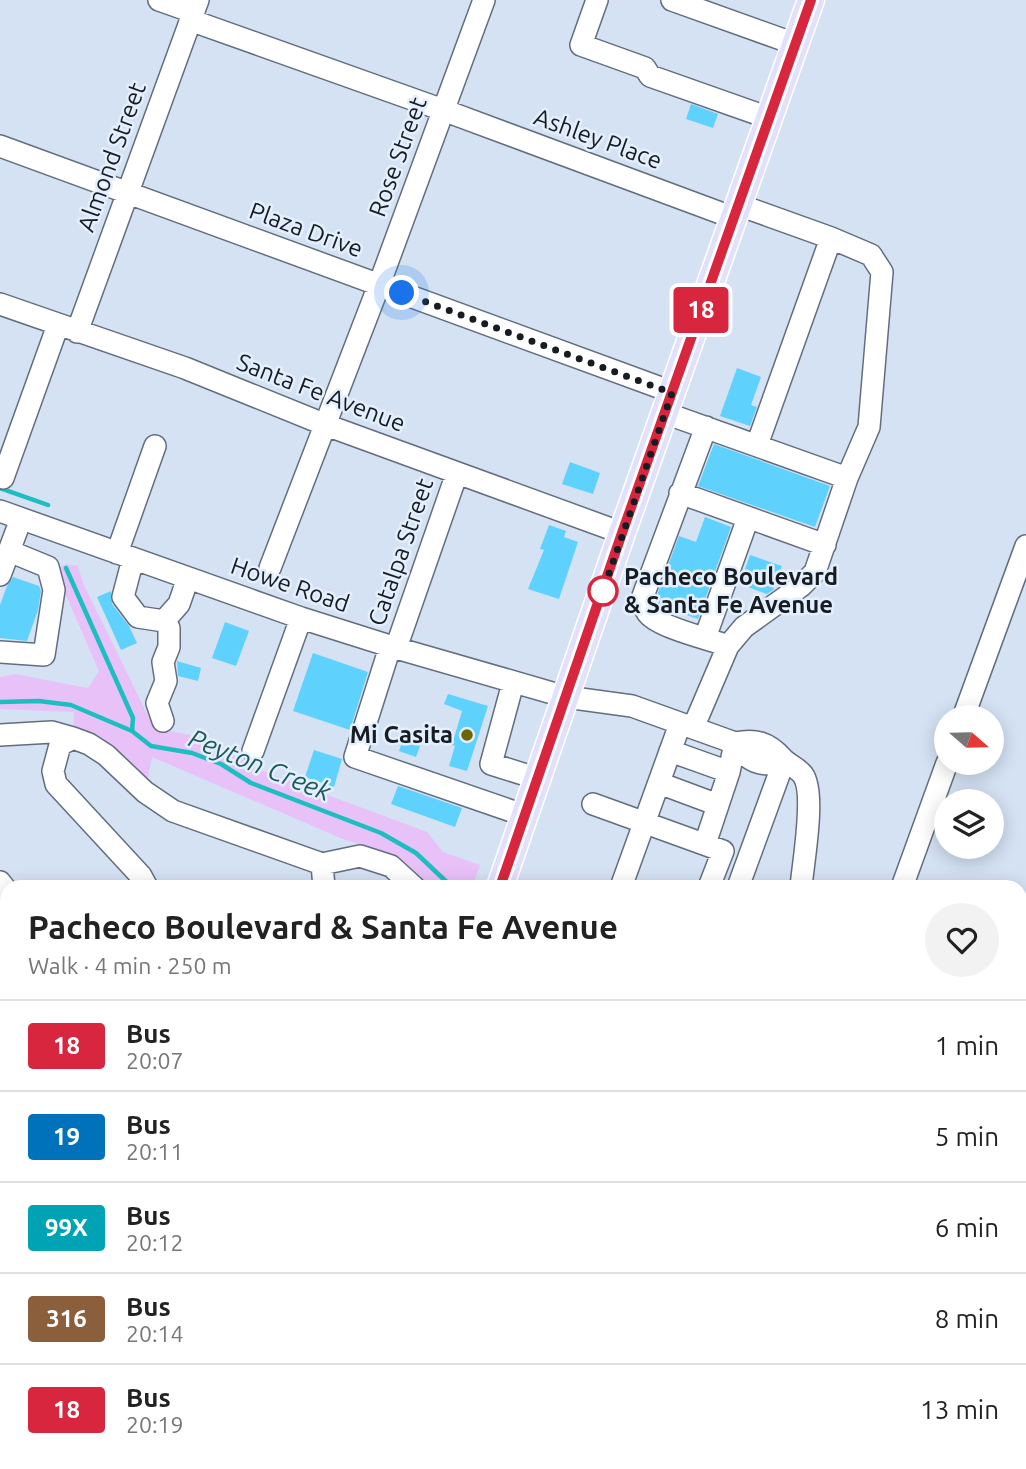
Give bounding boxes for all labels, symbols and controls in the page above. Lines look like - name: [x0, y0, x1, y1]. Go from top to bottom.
- street label: Almond Street: [72, 78, 151, 235]
- street label: Rose Street: [363, 93, 432, 220]
- street label: Ashley Place: [531, 103, 666, 174]
- street label: Plaza Drive: [246, 197, 367, 262]
- your location: [384, 275, 419, 310]
- line badge: 18: [670, 287, 732, 333]
- text: 18: [687, 296, 715, 323]
- street label: Santa Fe Avenue: [233, 348, 409, 437]
- street label: Catalpa Street: [363, 474, 439, 629]
- street label: Howe Road: [227, 552, 353, 617]
- place label: Pacheco Boulevard & Santa Fe Avenue: [624, 563, 838, 618]
- marker: Pacheco Boulevard & Santa Fe Avenue: [588, 576, 618, 606]
- north arrow: [934, 705, 1004, 775]
- map controls: [934, 705, 1004, 859]
- place label: Mi Casita: [350, 721, 453, 748]
- water label: Peyton Creek: [185, 723, 336, 806]
- marker: Mi Casita: [459, 727, 475, 743]
- button: layers: [934, 789, 1004, 859]
- button: heart: [925, 903, 999, 977]
- text: Pacheco Boulevard & Santa Fe Avenue: [28, 908, 618, 945]
- text: Walk · 4 min · 250 m: [28, 953, 232, 978]
- text: Bus: [126, 1019, 171, 1048]
- text: 1 min: [935, 1031, 999, 1060]
- text: 18: [53, 1032, 80, 1059]
- text: 20:07: [126, 1048, 184, 1073]
- text: Bus: [126, 1110, 171, 1139]
- text: 5 min: [935, 1122, 999, 1151]
- text: 19: [53, 1123, 80, 1150]
- text: 20:11: [126, 1139, 184, 1164]
- text: Bus: [126, 1201, 171, 1230]
- text: 6 min: [935, 1213, 999, 1242]
- text: 99X: [45, 1214, 88, 1241]
- text: 20:12: [126, 1230, 184, 1255]
- text: Bus: [126, 1292, 171, 1321]
- text: 8 min: [935, 1304, 999, 1333]
- text: 316: [46, 1305, 87, 1332]
- text: 20:14: [126, 1321, 184, 1346]
- text: Bus: [126, 1383, 171, 1412]
- text: 13 min: [920, 1395, 999, 1424]
- text: 18: [53, 1396, 80, 1423]
- text: 20:19: [126, 1412, 184, 1437]

